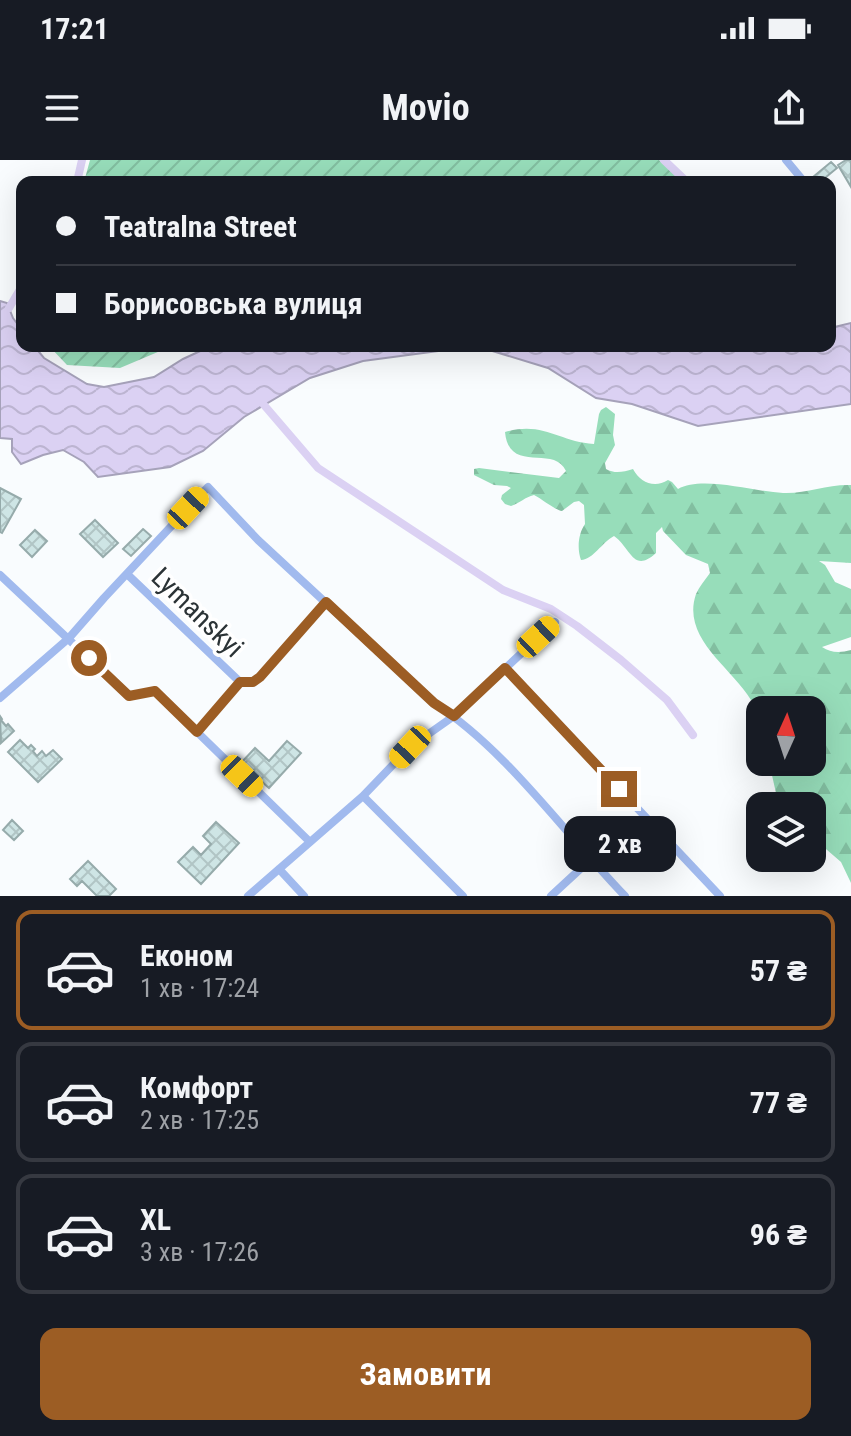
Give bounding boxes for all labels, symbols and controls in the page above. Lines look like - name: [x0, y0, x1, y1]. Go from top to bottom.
- text: 17:21: [40, 11, 109, 46]
- icon: menu: [40, 86, 84, 130]
- icon: share: [767, 86, 811, 130]
- text: Movio: [381, 87, 470, 129]
- text: Teatralna Street: [104, 209, 297, 244]
- text: Борисовська вулиця: [104, 286, 363, 321]
- car: [163, 482, 213, 534]
- street label: Lymanskyi: [145, 561, 250, 664]
- car: [512, 612, 564, 662]
- route start: [71, 640, 107, 676]
- north arrow: [746, 696, 826, 776]
- map controls: [746, 696, 826, 872]
- car: [385, 721, 435, 773]
- car: [216, 751, 268, 801]
- route end: [601, 771, 637, 807]
- button: layers: [746, 792, 826, 872]
- callout: 2 хв: [563, 817, 675, 873]
- text: 2 хв: [598, 829, 642, 859]
- icon: car: [44, 934, 116, 1006]
- text: Економ: [140, 938, 234, 973]
- text: 57 ₴: [750, 953, 807, 988]
- text: 1 хв · 17:24: [140, 973, 259, 1003]
- icon: car: [44, 1066, 116, 1138]
- text: Комфорт: [140, 1070, 253, 1105]
- text: 77 ₴: [750, 1085, 807, 1120]
- text: 2 хв · 17:25: [140, 1105, 259, 1135]
- icon: car: [44, 1198, 116, 1270]
- text: XL: [140, 1202, 171, 1237]
- text: 96 ₴: [750, 1217, 807, 1252]
- text: 3 хв · 17:26: [140, 1237, 259, 1267]
- button: Замовити: [40, 1328, 811, 1420]

